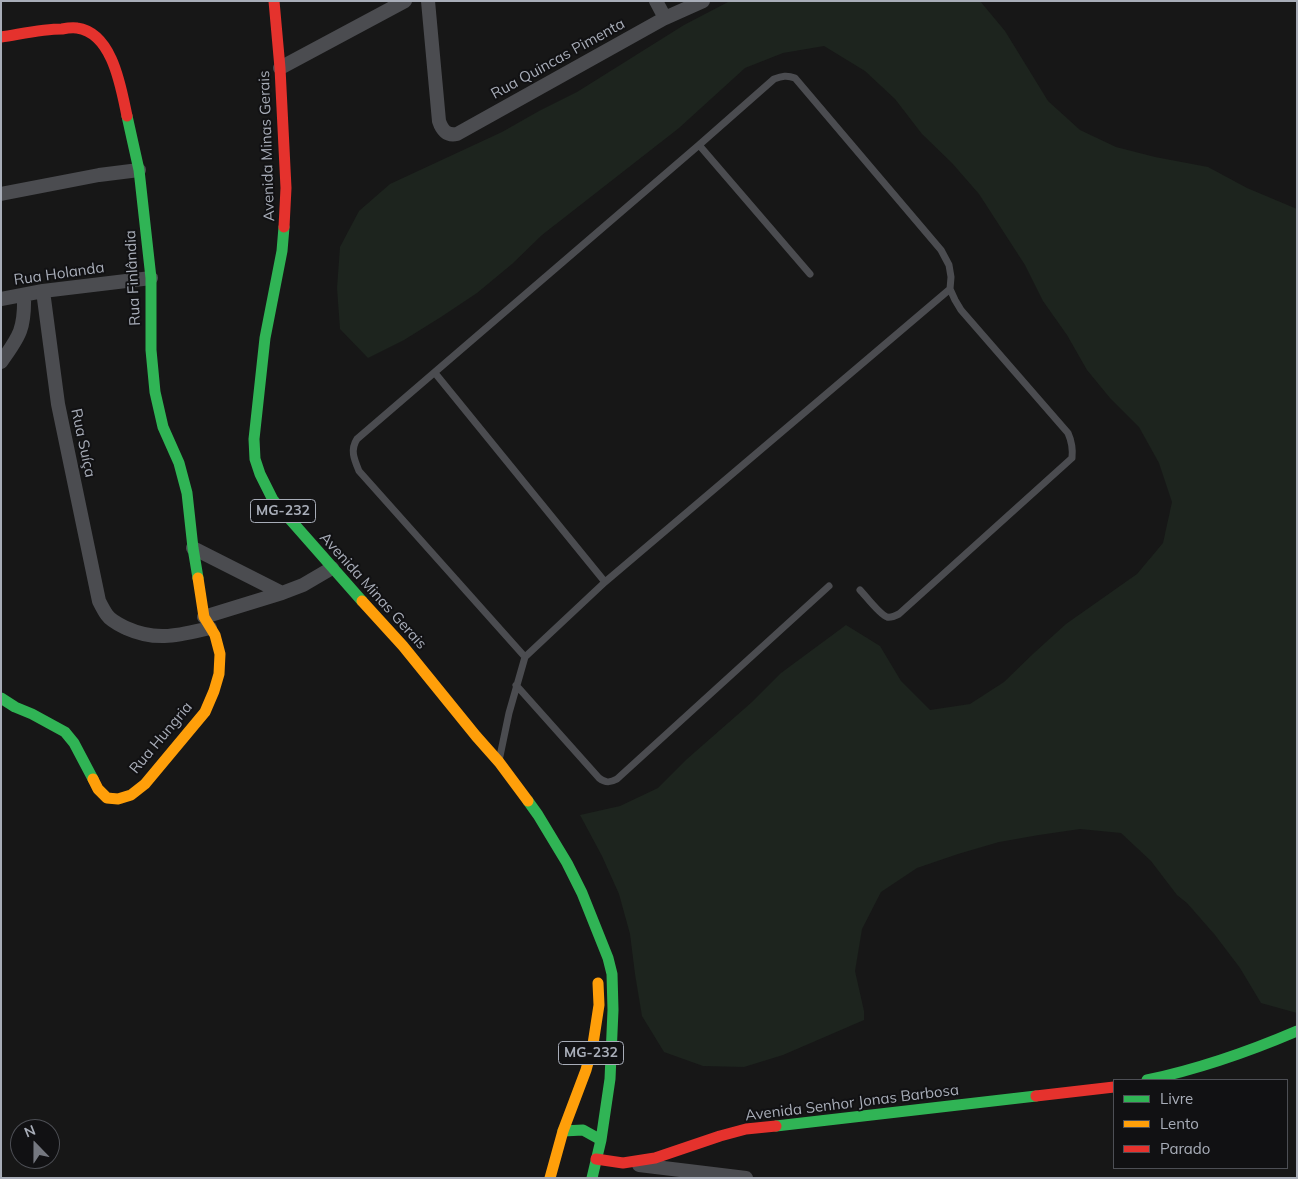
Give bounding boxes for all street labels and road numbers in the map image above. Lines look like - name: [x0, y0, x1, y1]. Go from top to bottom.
- street label: Rua Quincas Pimenta: [488, 15, 628, 103]
- street label: Avenida Minas Gerais: [255, 70, 279, 222]
- street label: Rua Finlândia: [122, 230, 144, 326]
- street label: Rua Holanda: [13, 259, 105, 289]
- street label: Rua Suíça: [67, 407, 99, 479]
- road number: MG-232: [250, 500, 316, 522]
- street label: Avenida Minas Gerais: [316, 529, 430, 653]
- street label: Rua Hungria: [126, 699, 196, 777]
- road number: MG-232: [558, 1042, 624, 1064]
- street label: Avenida Senhor Jonas Barbosa: [744, 1081, 960, 1125]

